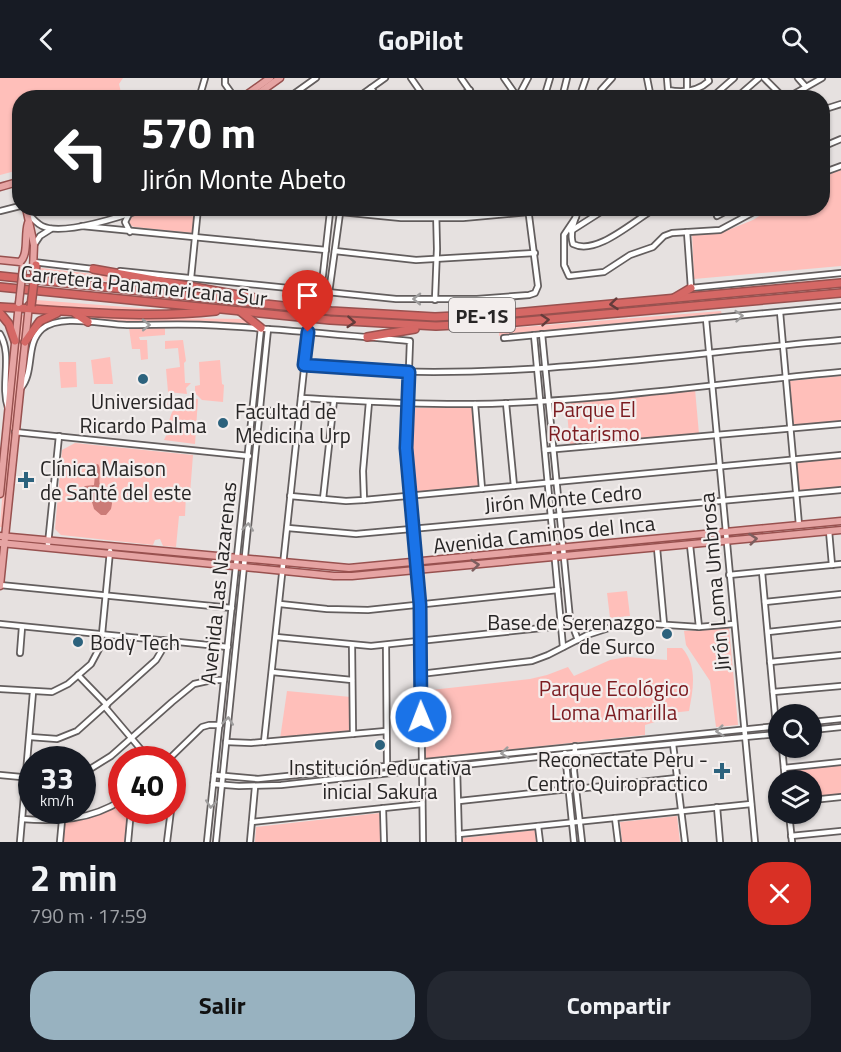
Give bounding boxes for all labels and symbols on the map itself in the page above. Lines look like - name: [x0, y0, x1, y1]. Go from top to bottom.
- street label: Carretera Panamericana Sur: [19, 256, 269, 314]
- pin: [282, 270, 333, 332]
- one-way arrow: [413, 293, 422, 306]
- one-way arrow: [609, 297, 618, 310]
- road number: PE-1S: [449, 298, 515, 332]
- one-way arrow: [734, 310, 743, 323]
- one-way arrow: [541, 314, 550, 327]
- one-way arrow: [346, 315, 355, 328]
- one-way arrow: [142, 319, 151, 331]
- marker: Universidad Ricardo Palma: [136, 372, 150, 386]
- place label: Universidad Ricardo Palma: [80, 385, 207, 441]
- park label: Parque El Rotarismo: [548, 393, 640, 449]
- place label: Facultad de Medicina Urp: [235, 395, 351, 451]
- marker: Facultad de Medicina Urp: [216, 416, 230, 430]
- place label: Clínica Maison de Santé del este: [40, 452, 192, 508]
- marker: Clínica Maison de Santé del este: [17, 471, 35, 489]
- street label: Jirón Monte Cedro: [483, 475, 643, 521]
- street label: Avenida Las Nazarenas: [191, 480, 245, 686]
- street label: Jirón Loma Umbrosa: [690, 491, 738, 673]
- street label: Avenida Caminos del Inca: [431, 506, 657, 562]
- one-way arrow: [241, 523, 254, 532]
- one-way arrow: [748, 533, 757, 546]
- one-way arrow: [471, 559, 480, 572]
- place label: Base de Serenazgo de Surco: [487, 606, 655, 662]
- place label: Body Tech: [90, 626, 180, 658]
- marker: Base de Serenazgo de Surco: [660, 627, 674, 641]
- marker: Body Tech: [71, 635, 85, 649]
- park label: Parque Ecológico Loma Amarilla: [539, 672, 689, 728]
- position arrow: [389, 685, 453, 749]
- one-way arrow: [221, 717, 234, 726]
- one-way arrow: [716, 724, 725, 737]
- marker: Institución educativa inicial Sakura: [373, 738, 387, 752]
- place label: Reconectate Peru - Centro Quiropractico: [527, 743, 708, 799]
- speed limit sign: 40: [108, 746, 186, 824]
- one-way arrow: [501, 746, 510, 759]
- place label: Institución educativa inicial Sakura: [289, 751, 472, 807]
- marker: Reconectate Peru - Centro Quiropractico: [713, 762, 731, 780]
- one-way arrow: [205, 800, 218, 809]

